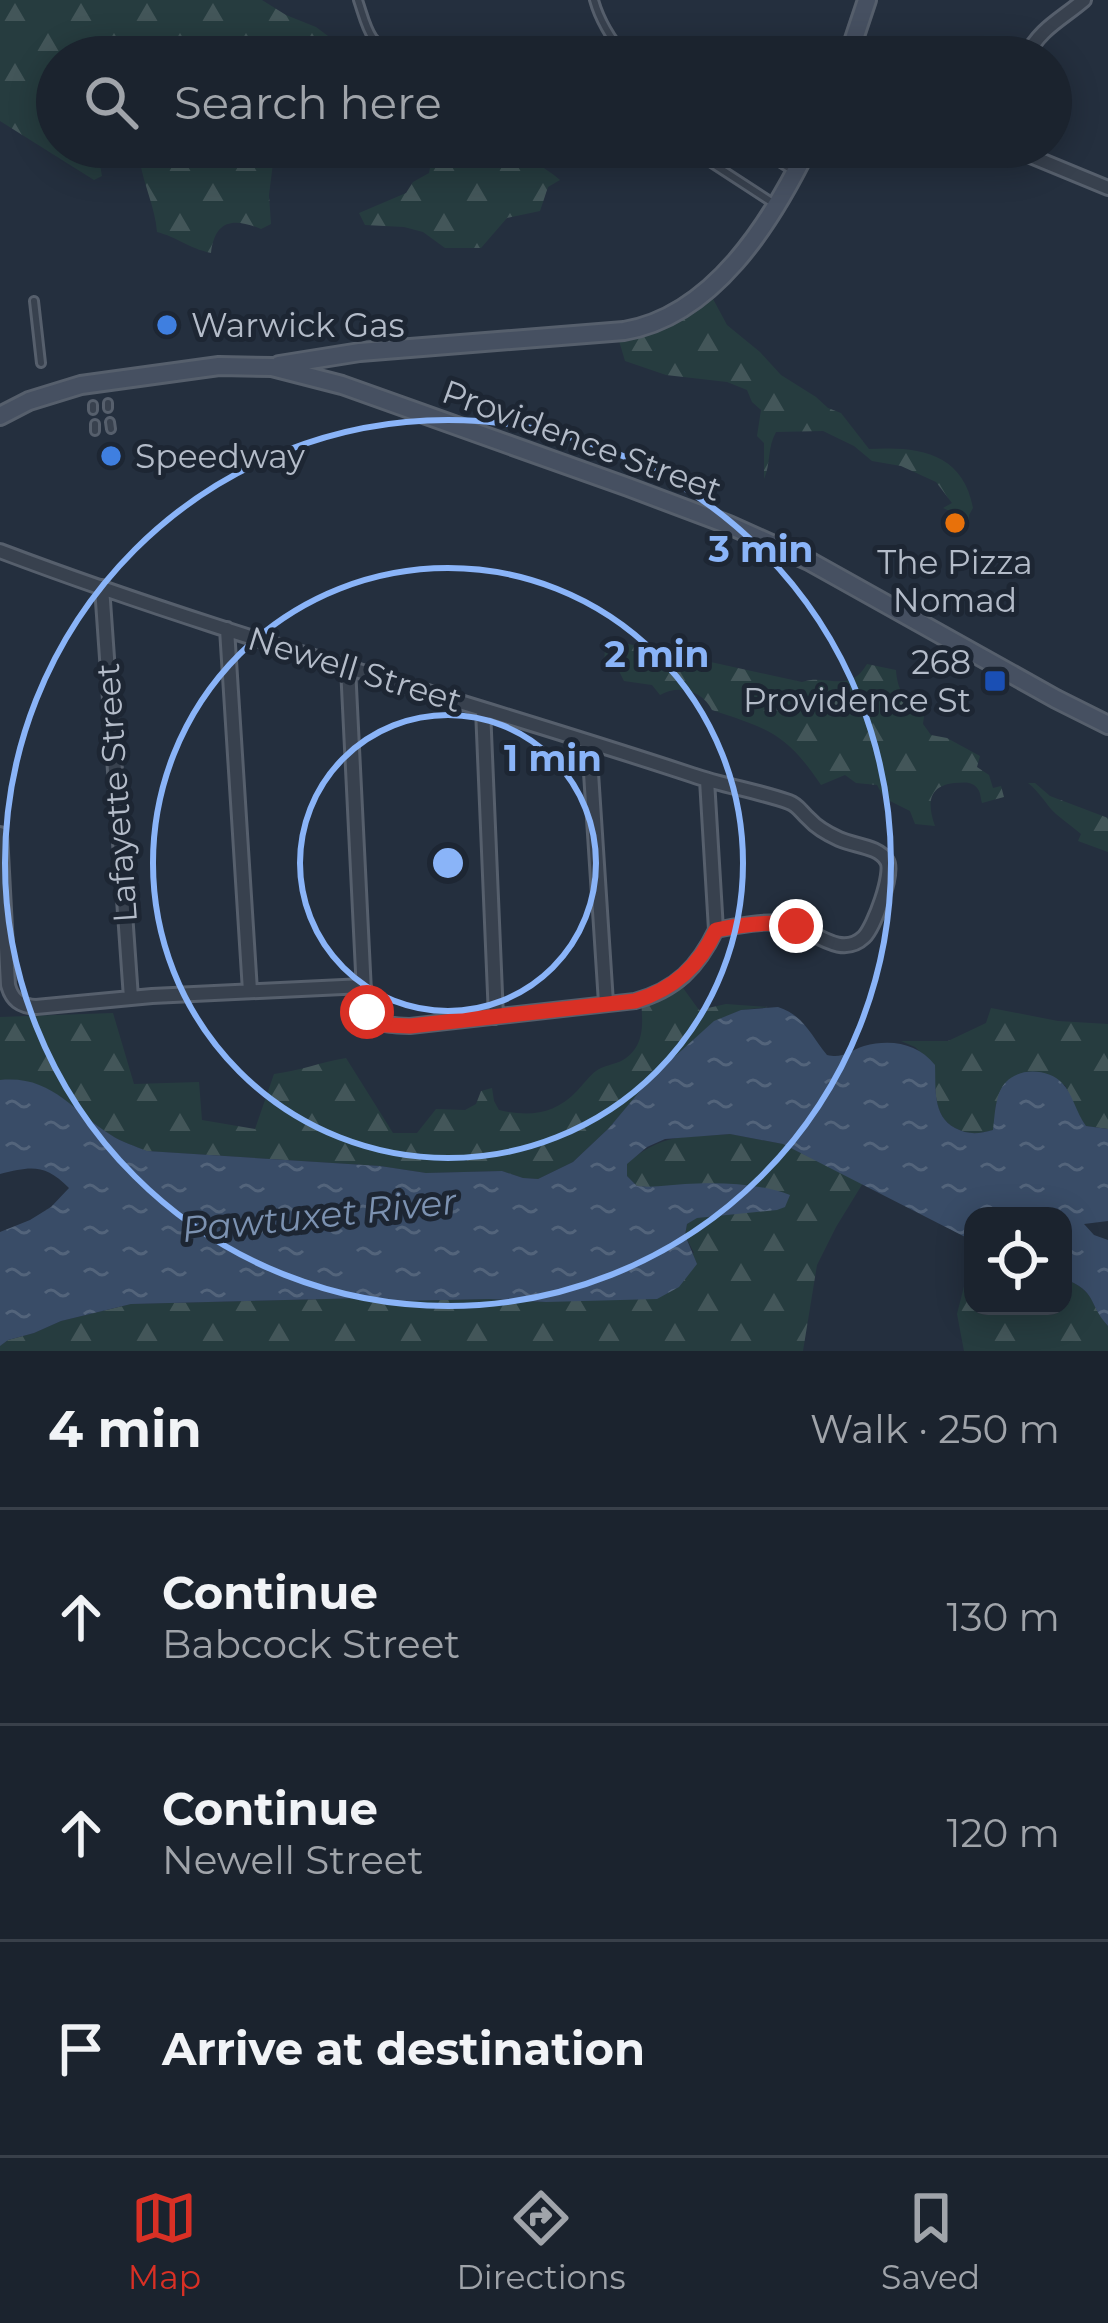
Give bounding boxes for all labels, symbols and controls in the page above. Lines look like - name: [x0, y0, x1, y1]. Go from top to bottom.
- search box: [36, 36, 1072, 168]
- icon: search: [78, 69, 144, 135]
- text: Search here: [174, 75, 442, 130]
- place label: Warwick Gas: [191, 305, 405, 345]
- marker: Warwick Gas: [154, 312, 180, 338]
- street label: Providence Street: [437, 371, 727, 509]
- place label: Speedway: [135, 436, 305, 476]
- marker: Speedway: [98, 443, 124, 469]
- marker: The Pizza Nomad: [942, 510, 968, 536]
- text: 3 min: [708, 527, 813, 571]
- place label: The Pizza Nomad: [877, 542, 1033, 620]
- street label: Newell Street: [243, 618, 467, 720]
- text: 2 min: [605, 632, 709, 676]
- place label: 268 Providence St: [743, 642, 971, 720]
- street label: Lafayette Street: [87, 662, 145, 924]
- marker: 268 Providence St: [982, 668, 1008, 694]
- text: 1 min: [504, 736, 602, 780]
- centre of rings: [427, 842, 469, 884]
- route end: [769, 899, 823, 953]
- route start: [340, 985, 394, 1039]
- water label: Pawtuxet River: [180, 1179, 460, 1251]
- map controls: [964, 1207, 1072, 1315]
- button: locate: [964, 1207, 1072, 1315]
- text: 4 min: [48, 1398, 202, 1460]
- text: Walk · 250 m: [810, 1405, 1060, 1453]
- text: Continue: [162, 1565, 378, 1620]
- icon: ahead: [48, 1584, 114, 1650]
- text: 130 m: [947, 1593, 1060, 1641]
- text: Babcock Street: [162, 1620, 460, 1668]
- text: Continue: [162, 1781, 378, 1836]
- icon: ahead: [48, 1800, 114, 1866]
- text: 120 m: [946, 1809, 1060, 1857]
- text: Newell Street: [162, 1836, 423, 1884]
- icon: arrive: [48, 2016, 114, 2082]
- text: Arrive at destination: [162, 2021, 645, 2076]
- tab: Map: [128, 2185, 201, 2297]
- tab: Directions: [457, 2185, 626, 2297]
- tab: Saved: [881, 2185, 980, 2297]

